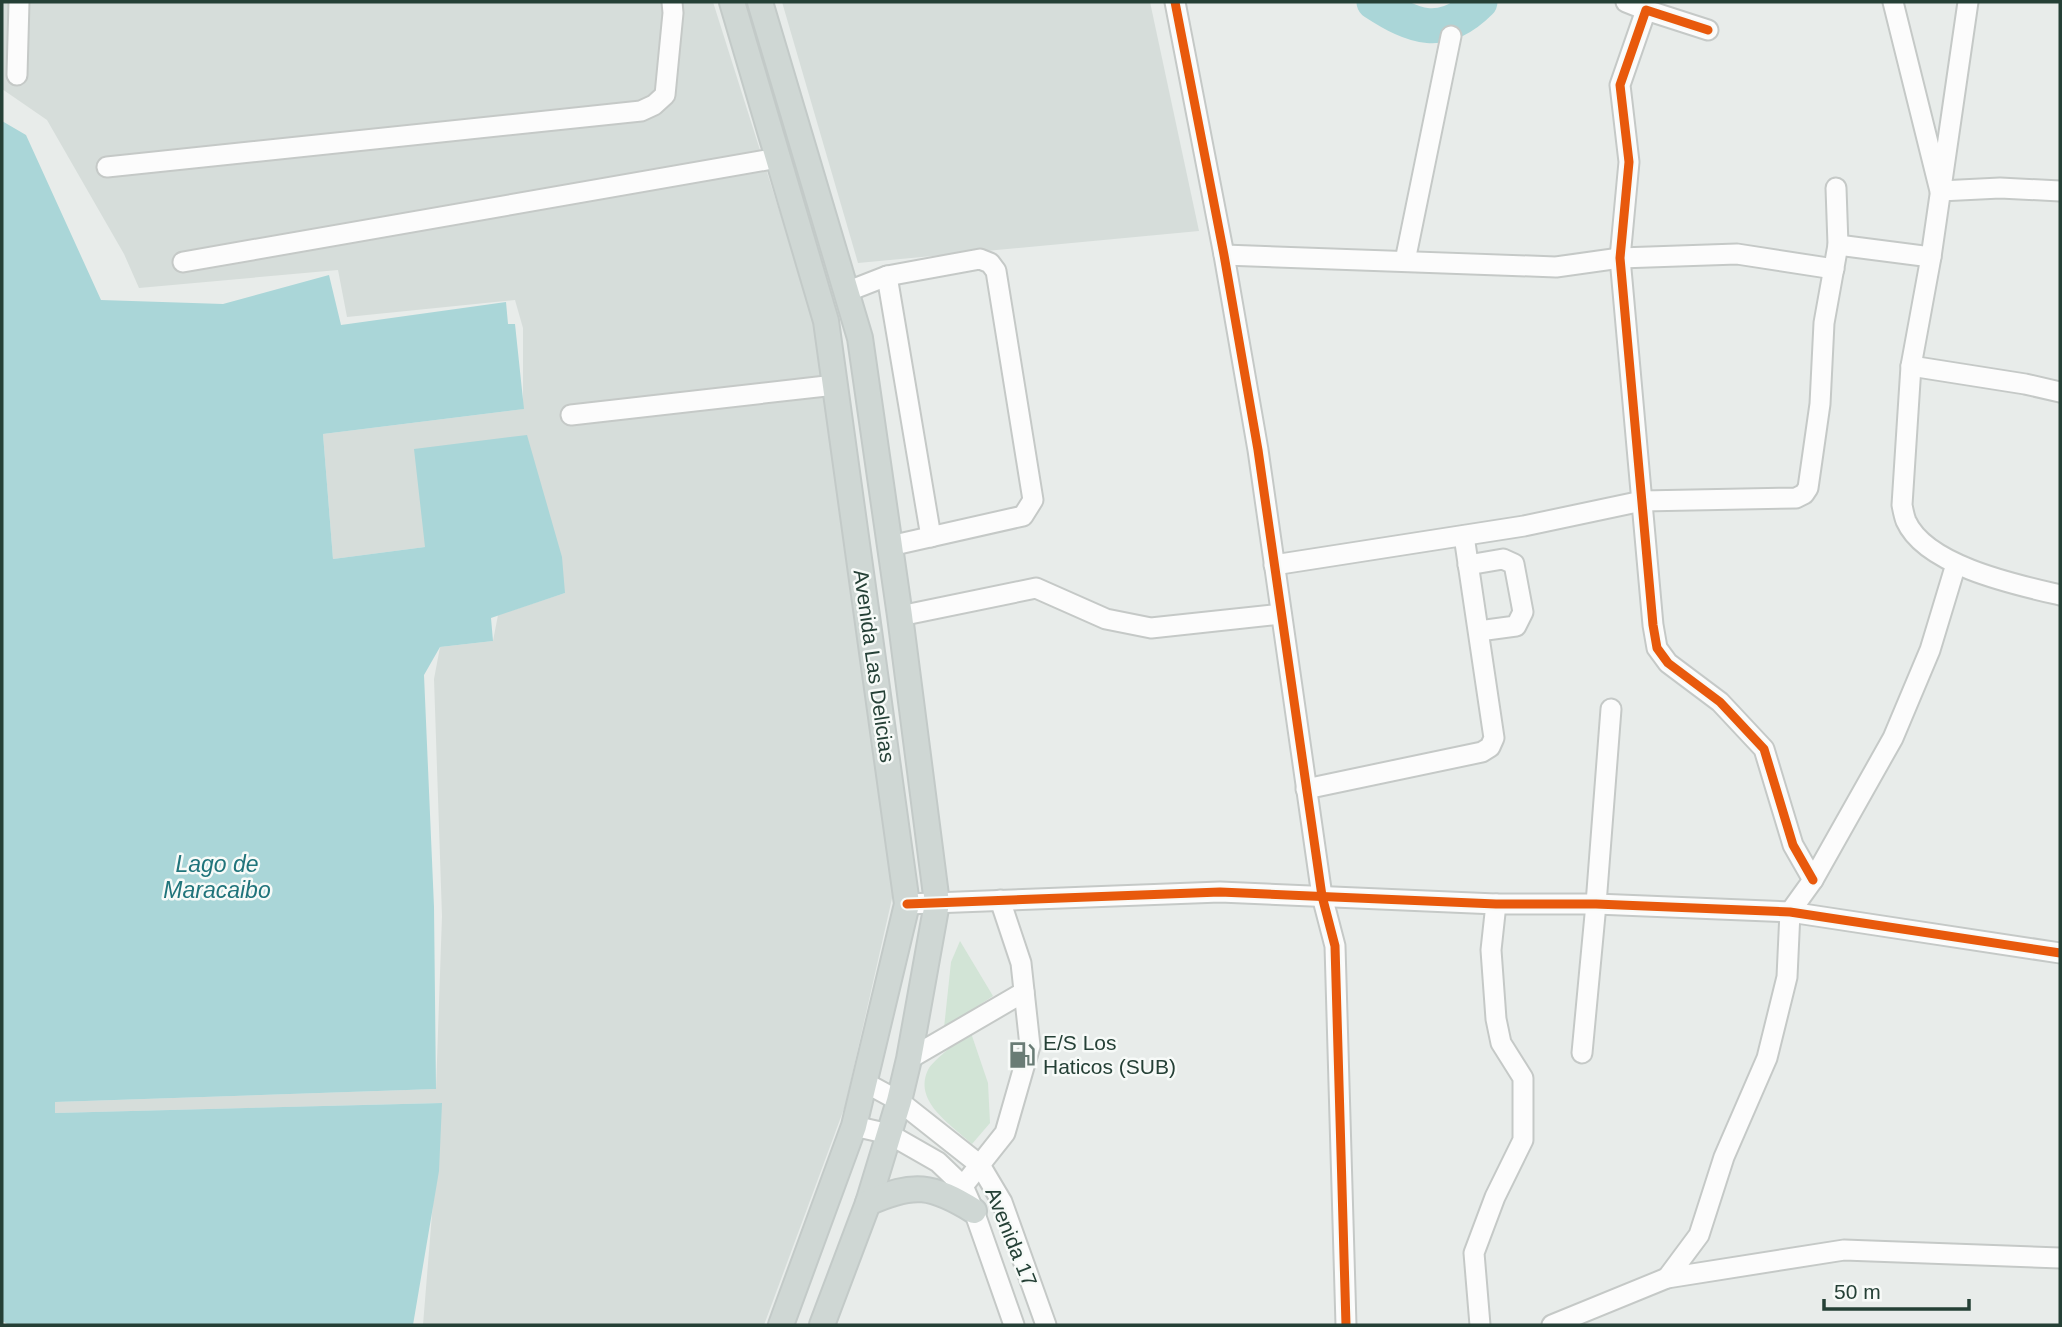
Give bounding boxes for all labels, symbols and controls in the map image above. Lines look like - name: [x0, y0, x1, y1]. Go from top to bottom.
- street label: Avenida Las Delicias: [850, 568, 899, 764]
- water label: Lago de Maracaibo: [163, 851, 271, 903]
- place label: E/S Los Haticos (SUB): [1043, 1031, 1176, 1078]
- fuel station icon: E/S Los Haticos (SUB): [1007, 1040, 1037, 1070]
- street label: Avenida 17: [981, 1184, 1042, 1290]
- scale bar: [1824, 1268, 1969, 1312]
- text: 50 m: [1834, 1280, 1881, 1303]

